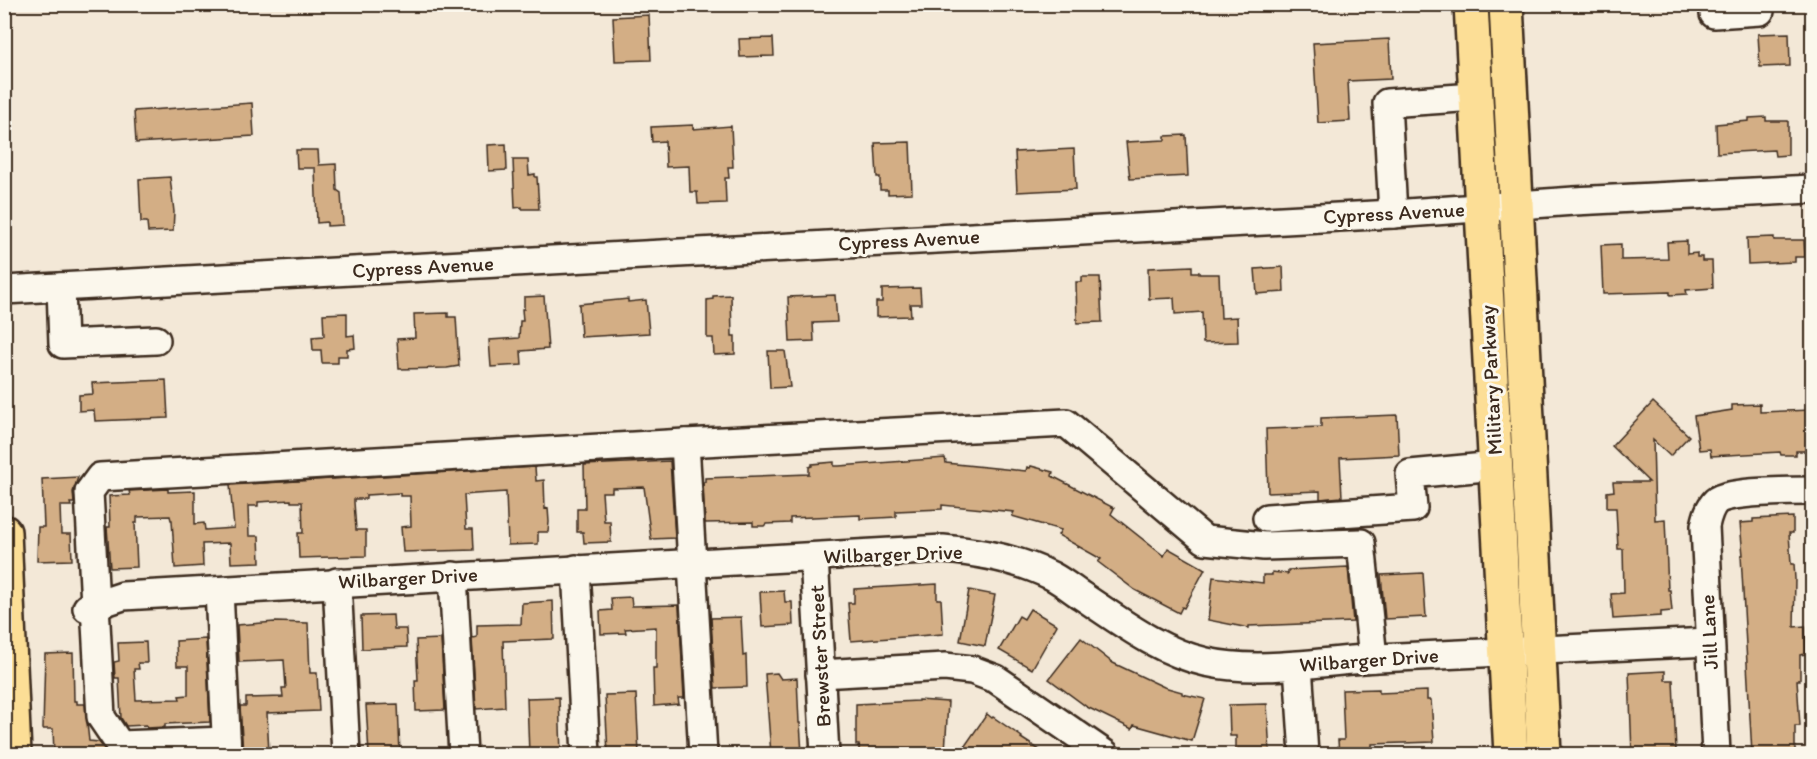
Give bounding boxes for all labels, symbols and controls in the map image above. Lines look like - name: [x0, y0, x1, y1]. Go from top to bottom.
- street label: Cypress Avenue: [1322, 196, 1466, 229]
- street label: Cypress Avenue: [837, 223, 981, 256]
- street label: Cypress Avenue: [351, 250, 495, 283]
- street label: Military Parkway: [1474, 304, 1507, 456]
- street label: Wilbarger Drive: [823, 539, 963, 568]
- street label: Wilbarger Drive: [338, 561, 478, 594]
- street label: Brewster Street: [803, 584, 836, 728]
- street label: Jill Lane: [1694, 594, 1723, 670]
- street label: Wilbarger Drive: [1298, 642, 1440, 677]

